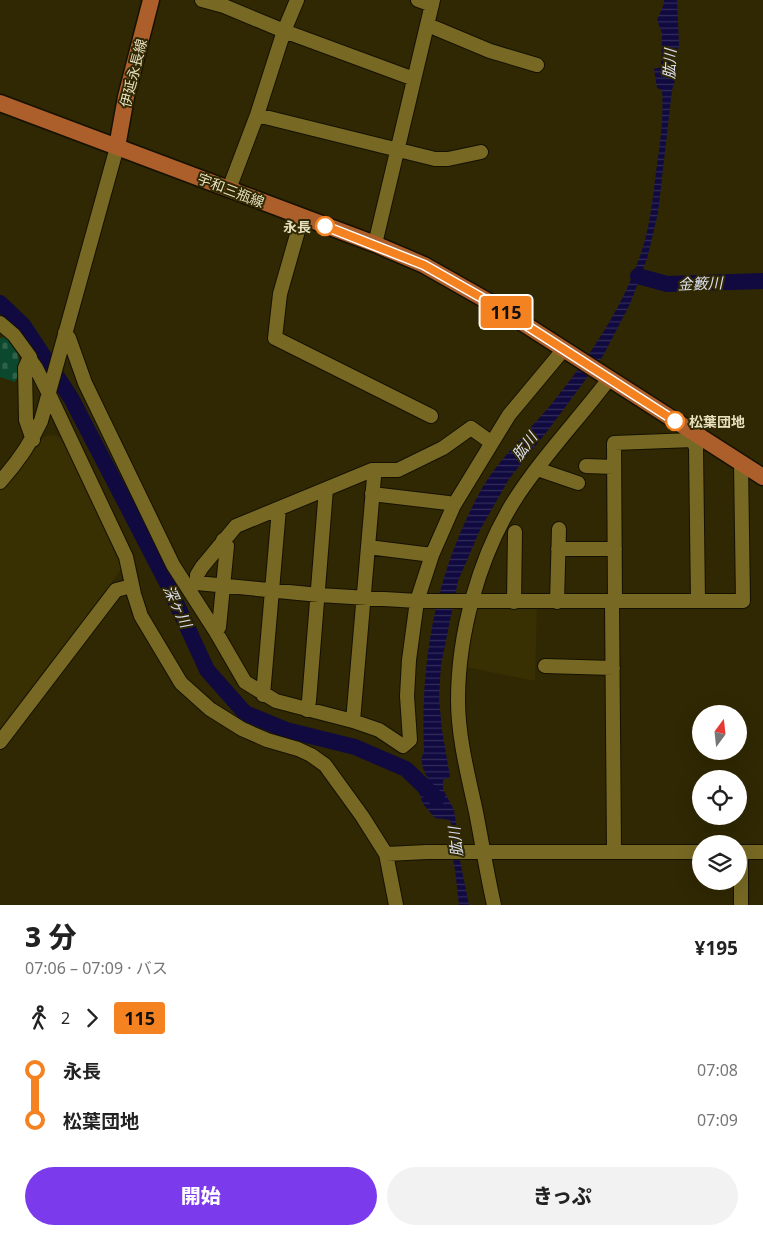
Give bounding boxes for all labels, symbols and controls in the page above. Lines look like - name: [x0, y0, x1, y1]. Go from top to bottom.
- street label: 伊延永長線: [115, 37, 151, 109]
- water label: 肱川: [658, 47, 680, 80]
- street label: 宇和三瓶線: [195, 169, 267, 211]
- marker: 永長: [315, 216, 335, 236]
- place label: 永長: [283, 217, 311, 236]
- water label: 金籔川: [677, 272, 725, 294]
- line badge: 115: [477, 296, 535, 328]
- text: 115: [491, 300, 521, 324]
- marker: 松葉団地: [665, 411, 685, 431]
- place label: 松葉団地: [689, 412, 745, 431]
- water label: 肱川: [507, 426, 542, 464]
- water label: 深ヶ川: [159, 581, 197, 632]
- north arrow: [692, 705, 748, 760]
- map controls: [692, 705, 747, 890]
- button: locate: [692, 770, 747, 825]
- water label: 肱川: [443, 824, 467, 858]
- button: layers: [692, 835, 747, 890]
- text: 3 分: [25, 917, 76, 955]
- text: ¥195: [695, 935, 738, 961]
- text: 07:06 – 07:09 · バス: [25, 957, 168, 979]
- icon: walk: [25, 1004, 53, 1032]
- icon: forward: [78, 1004, 106, 1032]
- text: 115: [124, 1006, 155, 1030]
- text: 2: [61, 1007, 70, 1029]
- text: 永長: [63, 1058, 101, 1084]
- text: 07:08: [697, 1059, 738, 1081]
- text: 松葉団地: [63, 1108, 139, 1134]
- text: 07:09: [697, 1109, 738, 1131]
- button: 開始: [25, 1167, 377, 1225]
- button: きっぷ: [387, 1167, 738, 1225]

